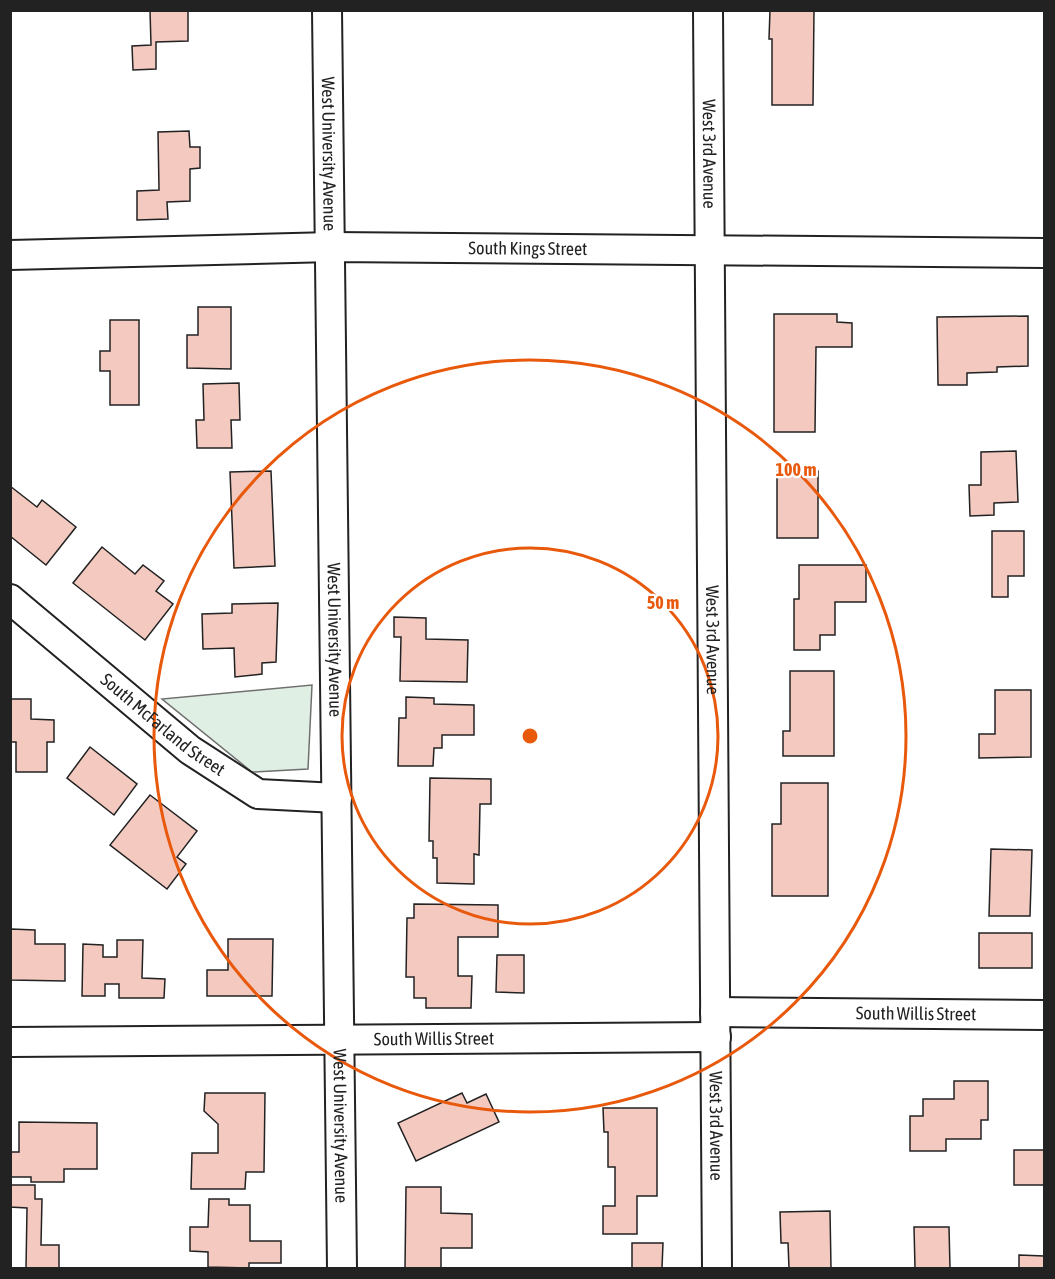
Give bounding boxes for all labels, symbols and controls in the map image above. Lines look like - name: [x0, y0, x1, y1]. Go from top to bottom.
- street label: West University Avenue: [318, 77, 341, 231]
- street label: West 3rd Avenue: [699, 99, 720, 209]
- street label: South Kings Street: [468, 237, 587, 259]
- text: 100 m: [776, 459, 816, 480]
- street label: West University Avenue: [324, 563, 346, 717]
- street label: West 3rd Avenue: [702, 585, 724, 695]
- text: 50 m: [647, 592, 679, 613]
- street label: South McFarland Street: [97, 669, 229, 780]
- centre of rings: [520, 726, 540, 746]
- street label: South Willis Street: [856, 1002, 976, 1024]
- street label: South Willis Street: [374, 1028, 494, 1049]
- street label: West University Avenue: [329, 1049, 352, 1203]
- street label: West 3rd Avenue: [706, 1071, 727, 1181]

